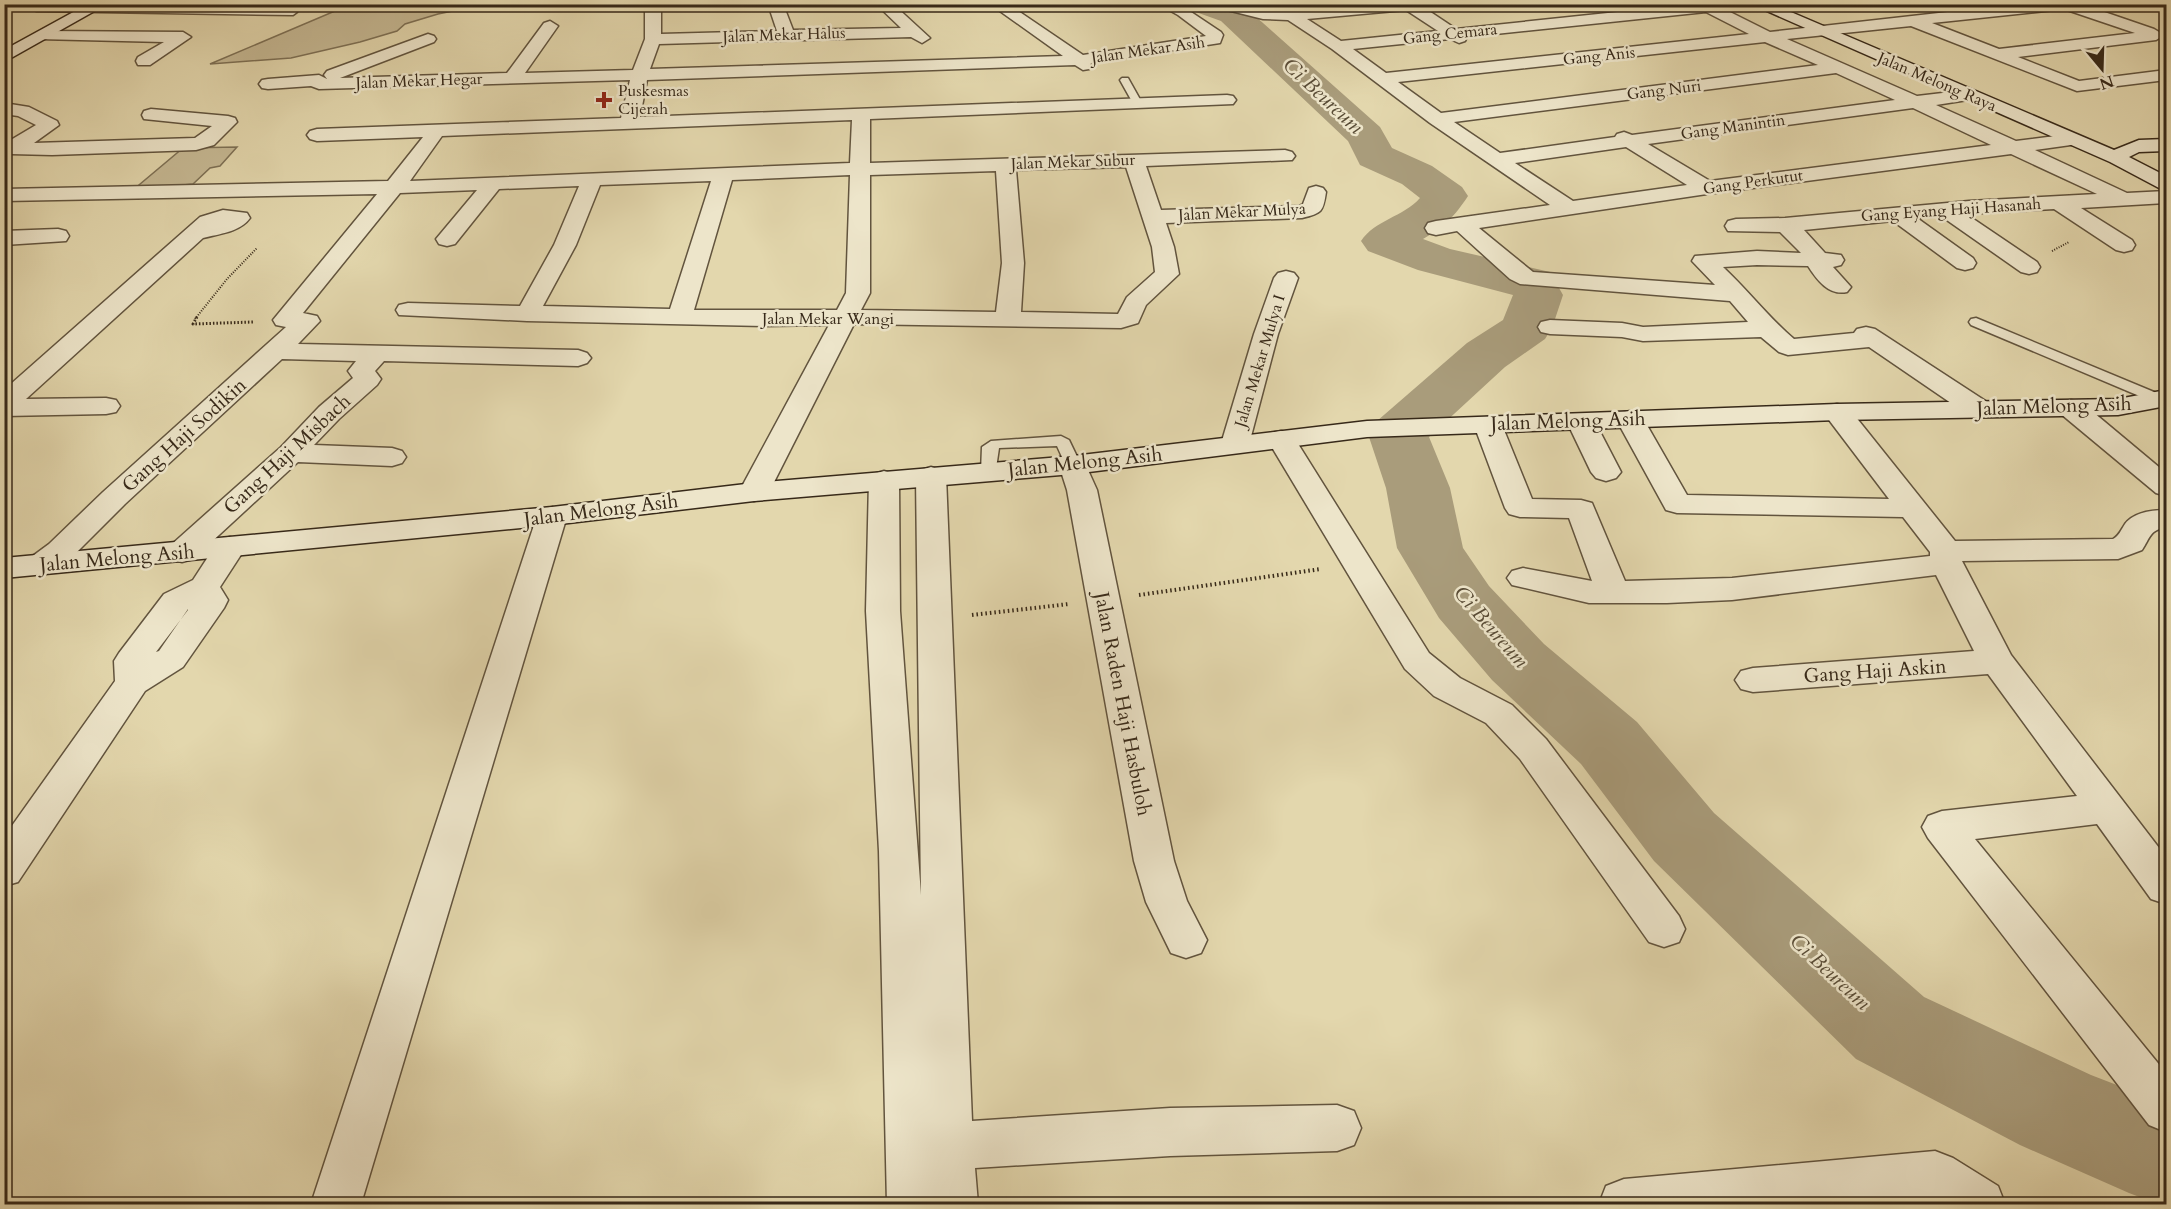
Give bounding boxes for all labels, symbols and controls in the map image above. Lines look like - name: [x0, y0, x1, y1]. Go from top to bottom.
- street label: Gang Cemara: [1402, 18, 1498, 50]
- street label: Jalan Mekar Halus: [720, 22, 846, 48]
- street label: Jalan Mekar Asih: [1088, 31, 1207, 69]
- north arrow: [2072, 39, 2132, 99]
- street label: Gang Anis: [1562, 41, 1636, 71]
- street label: Jalan Melong Raya: [1872, 46, 2000, 117]
- water label: Ci Beureum: [1276, 51, 1370, 141]
- street label: Jalan Mekar Hegar: [353, 68, 483, 94]
- text: N: [2096, 70, 2117, 95]
- street label: Gang Nuri: [1626, 74, 1703, 105]
- place label: Puskesmas Cijerah: [618, 80, 689, 120]
- marker: Puskesmas Cijerah: [595, 91, 613, 109]
- street label: Gang Manintin: [1679, 109, 1787, 145]
- street label: Jalan Mekar Subur: [1008, 149, 1136, 175]
- street label: Gang Perkutut: [1702, 164, 1804, 200]
- street label: Gang Eyang Haji Hasanah: [1860, 193, 2042, 227]
- street label: Jalan Mekar Mulya: [1176, 198, 1307, 226]
- street label: Jalan Mekar Mulya I: [1229, 292, 1291, 432]
- street label: Jalan Mekar Wangi: [760, 308, 894, 330]
- street label: Gang Haji Sodikin: [116, 371, 253, 498]
- street label: Gang Haji Misbach: [217, 388, 357, 520]
- street label: Jalan Melong Asih: [1973, 390, 2132, 422]
- street label: Jalan Melong Asih: [1487, 405, 1646, 437]
- street label: Jalan Melong Asih: [1003, 440, 1164, 484]
- street label: Jalan Melong Asih: [519, 487, 680, 533]
- street label: Jalan Melong Asih: [36, 538, 195, 578]
- water label: Ci Beureum: [1447, 579, 1535, 675]
- street label: Jalan Raden Haji Hasbuloh: [1087, 587, 1158, 818]
- street label: Gang Haji Askin: [1803, 653, 1948, 689]
- water label: Ci Beureum: [1783, 927, 1877, 1017]

